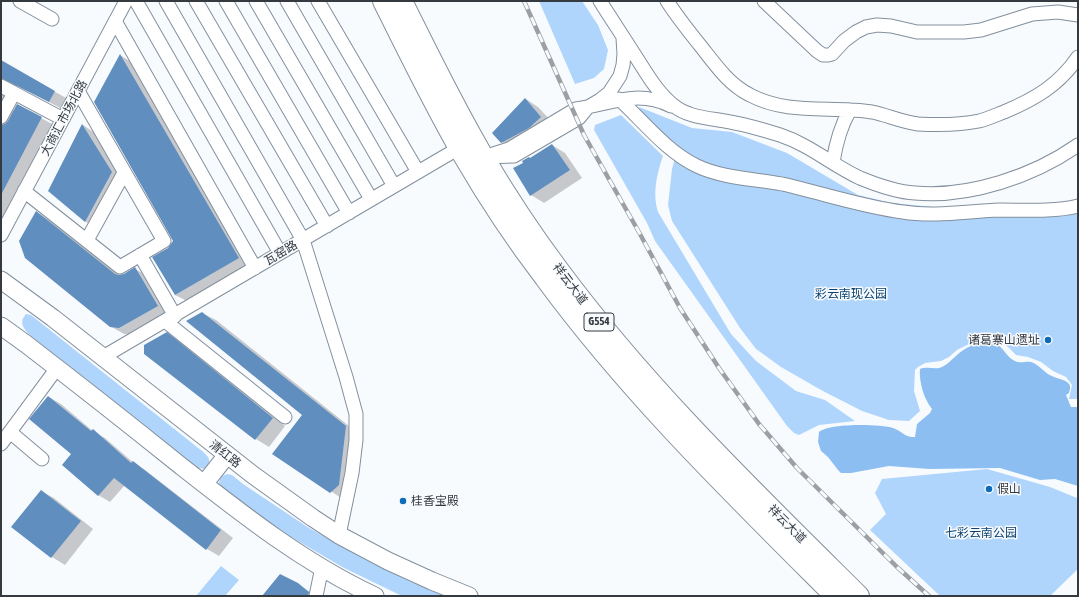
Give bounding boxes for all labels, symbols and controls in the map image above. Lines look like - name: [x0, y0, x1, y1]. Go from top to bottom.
- street label: 大商汇市场北路: [38, 78, 90, 158]
- street label: 瓦窑路: [262, 238, 300, 268]
- street label: 祥云大道: [550, 260, 590, 308]
- park label: 彩云南现公园: [815, 287, 887, 301]
- road number: G554: [584, 313, 614, 331]
- place label: 诸葛寨山遗址: [968, 333, 1040, 347]
- marker: 诸葛寨山遗址: [1043, 335, 1053, 345]
- street label: 清红路: [206, 437, 244, 471]
- place label: 假山: [997, 482, 1021, 496]
- marker: 假山: [984, 484, 994, 494]
- place label: 桂香宝殿: [411, 494, 459, 508]
- marker: 桂香宝殿: [398, 496, 408, 506]
- street label: 祥云大道: [765, 502, 809, 546]
- park label: 七彩云南公园: [945, 526, 1017, 540]

